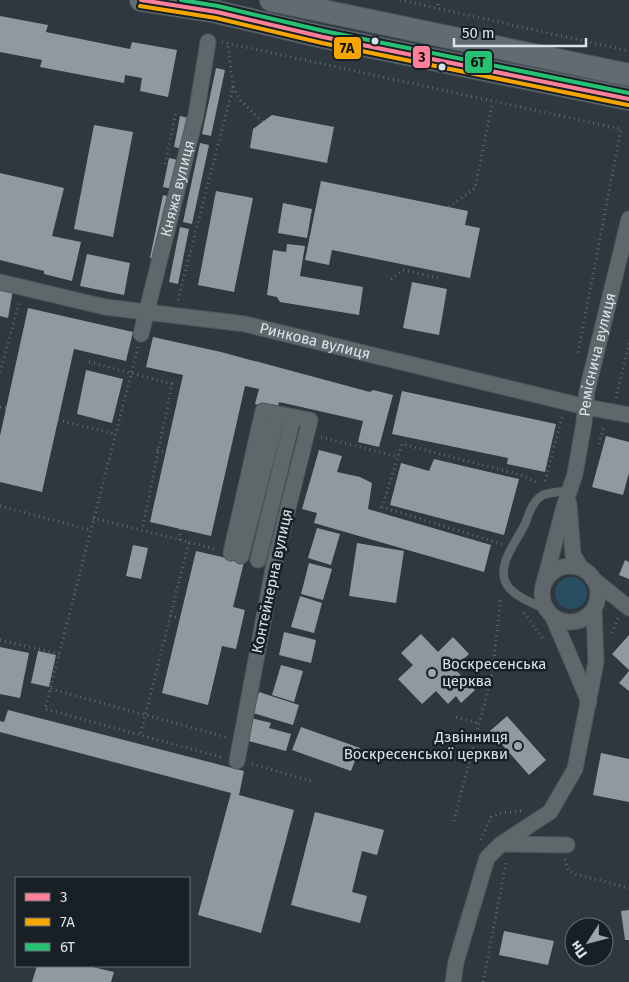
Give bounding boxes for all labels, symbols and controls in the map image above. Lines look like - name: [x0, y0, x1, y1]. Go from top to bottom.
- scale bar: [454, 15, 586, 47]
- text: 50 m: [462, 24, 495, 42]
- line badge: 7А: [333, 36, 362, 60]
- unlabelled marker: [370, 36, 380, 46]
- text: 7А: [340, 40, 355, 57]
- line badge: 3: [412, 45, 431, 69]
- text: 3: [417, 49, 426, 66]
- line badge: 6Т: [464, 50, 493, 74]
- text: 6Т: [471, 54, 486, 71]
- unlabelled marker: [437, 62, 447, 72]
- street label: Княжа вулиця: [157, 138, 198, 239]
- street label: Реміснича вулиця: [576, 291, 620, 417]
- street label: Ринкова вулиця: [258, 319, 372, 363]
- street label: Контейнерна вулиця: [248, 507, 296, 655]
- place label: Воскресенська церква: [442, 655, 547, 690]
- marker: Воскресенська церква: [426, 667, 438, 679]
- place label: Дзвінниця Воскресенської церкви: [344, 728, 508, 763]
- marker: Дзвінниця Воскресенської церкви: [512, 740, 524, 752]
- legend: [15, 877, 190, 967]
- text: 3: [60, 888, 68, 906]
- text: 7А: [60, 913, 75, 931]
- north arrow: [564, 917, 614, 967]
- text: Пн: [567, 937, 591, 961]
- text: 6Т: [60, 938, 75, 956]

